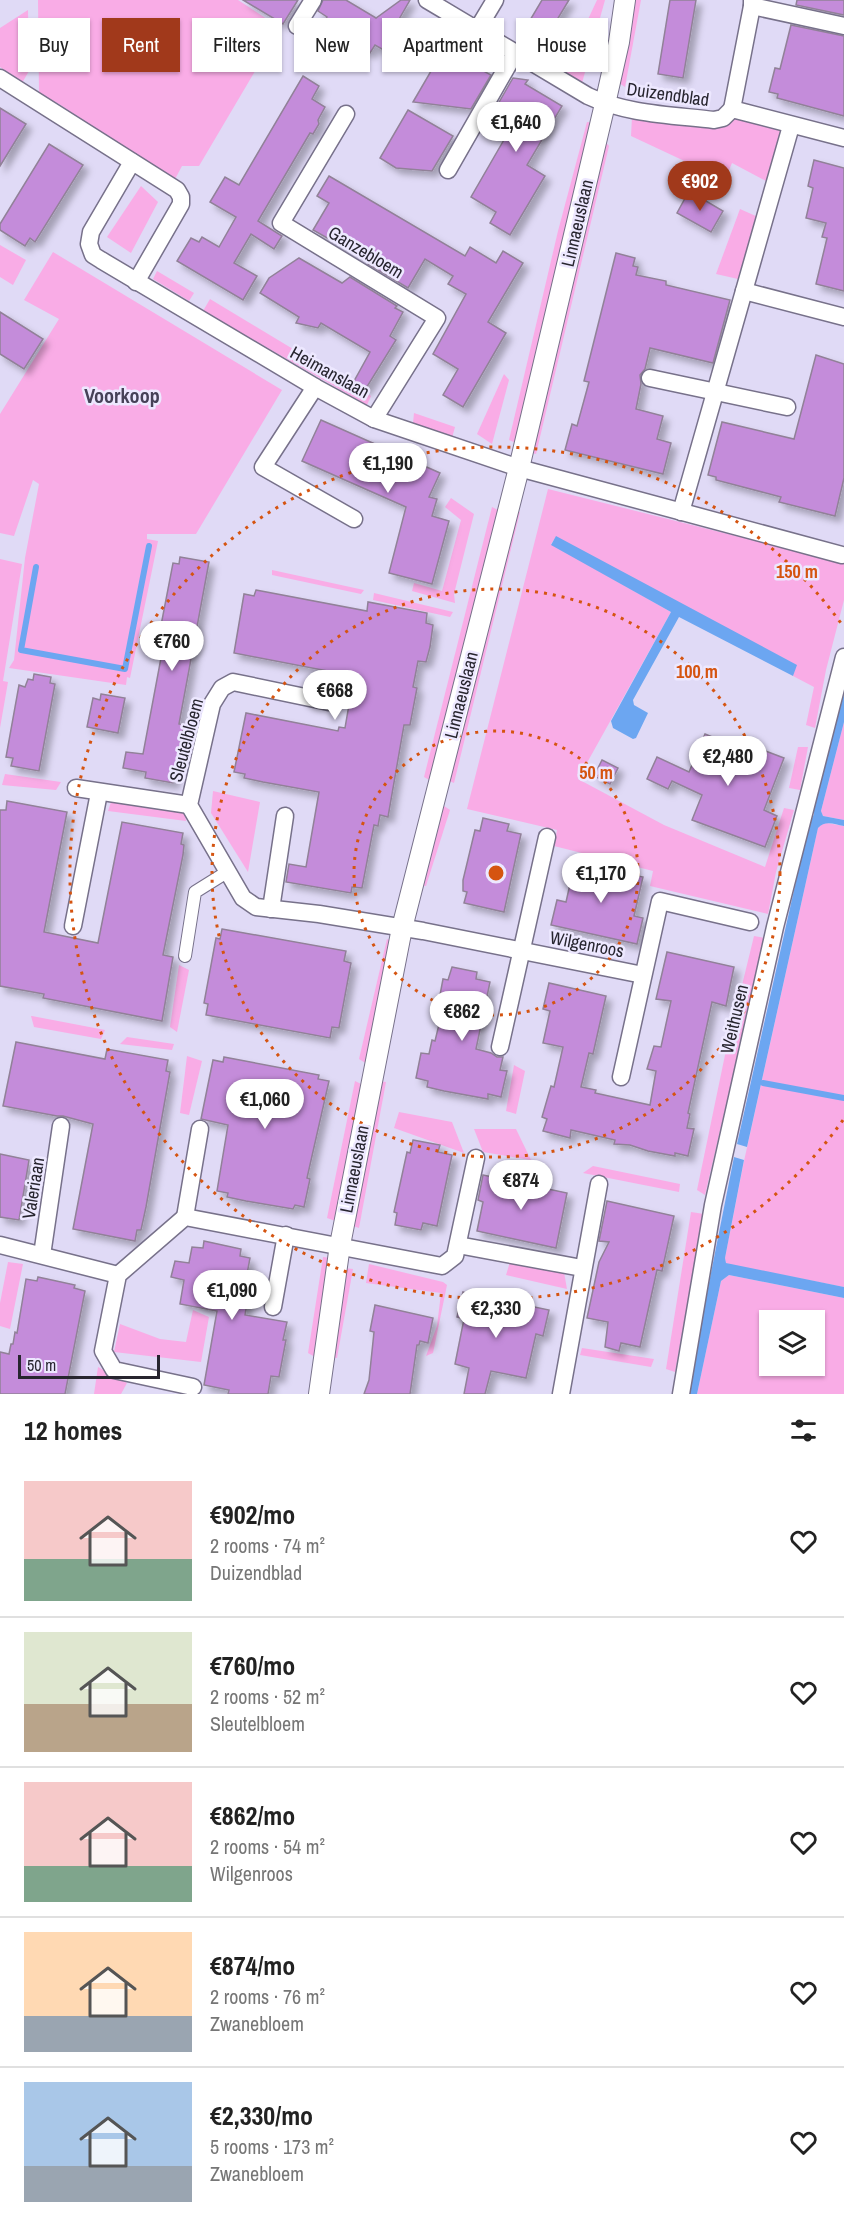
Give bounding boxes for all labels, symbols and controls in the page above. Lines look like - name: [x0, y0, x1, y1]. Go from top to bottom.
- chip: Buy: [18, 18, 90, 72]
- chip: Rent: [102, 18, 180, 72]
- chip: Filters: [192, 18, 282, 72]
- chip: New: [294, 18, 370, 72]
- chip: Apartment: [382, 18, 504, 72]
- chip: House: [516, 18, 608, 72]
- street label: Duizendblad: [625, 76, 711, 112]
- pin: €1,640: [467, 102, 565, 153]
- text: €1,640: [491, 108, 541, 135]
- pin: €902: [664, 161, 736, 212]
- text: €902: [682, 167, 718, 194]
- street label: Linnaeuslaan: [555, 177, 599, 269]
- street label: Ganzebloem: [324, 220, 408, 284]
- street label: Heimanslaan: [286, 340, 374, 404]
- district label: Voorkoop: [84, 382, 160, 409]
- pin: €1,190: [339, 443, 437, 494]
- text: €1,190: [363, 449, 413, 476]
- text: 150 m: [776, 559, 818, 584]
- pin: €760: [136, 621, 208, 672]
- text: €760: [154, 627, 190, 654]
- street label: Linnaeuslaan: [438, 649, 484, 741]
- text: 100 m: [676, 659, 718, 684]
- pin: €668: [299, 670, 371, 721]
- text: €668: [317, 676, 353, 703]
- street label: Sleutelbloem: [163, 696, 209, 784]
- pin: €2,480: [679, 736, 777, 787]
- text: €2,480: [703, 742, 753, 769]
- text: 50 m: [579, 760, 613, 785]
- pin: €1,170: [552, 853, 650, 904]
- text: €1,170: [576, 859, 626, 886]
- centre of rings: [486, 863, 506, 883]
- street label: Wilgenroos: [548, 925, 626, 963]
- street label: Weithusen: [714, 982, 754, 1056]
- pin: €862: [426, 991, 498, 1042]
- text: €862: [444, 997, 480, 1024]
- pin: €1,060: [216, 1079, 314, 1130]
- text: €1,060: [240, 1085, 290, 1112]
- street label: Linnaeuslaan: [333, 1123, 375, 1215]
- street label: Valeriaan: [16, 1155, 50, 1221]
- pin: €874: [485, 1160, 557, 1211]
- text: €874: [503, 1166, 539, 1193]
- pin: €1,090: [183, 1270, 281, 1321]
- text: €1,090: [207, 1276, 257, 1303]
- pin: €2,330: [447, 1288, 545, 1339]
- text: €2,330: [471, 1294, 521, 1321]
- map controls: [759, 1310, 825, 1376]
- button: layers: [759, 1310, 825, 1376]
- scale bar: [18, 1352, 160, 1380]
- text: 50 m: [27, 1354, 56, 1376]
- text: 12 homes: [24, 1413, 122, 1448]
- icon: filters: [787, 1414, 820, 1447]
- text: €902/mo: [210, 1497, 295, 1532]
- icon: home: [72, 1505, 144, 1577]
- icon: heart: [787, 1525, 820, 1558]
- text: 2 rooms · 74 m²: [210, 1532, 325, 1559]
- text: Duizendblad: [210, 1559, 302, 1586]
- text: €760/mo: [210, 1648, 295, 1683]
- icon: home: [72, 1656, 144, 1728]
- icon: heart: [787, 1676, 820, 1709]
- text: 2 rooms · 52 m²: [210, 1683, 325, 1710]
- text: Sleutelbloem: [210, 1710, 305, 1737]
- text: €862/mo: [210, 1798, 295, 1833]
- icon: home: [72, 1806, 144, 1878]
- icon: heart: [787, 1826, 820, 1859]
- text: 2 rooms · 54 m²: [210, 1833, 325, 1860]
- text: Wilgenroos: [210, 1860, 293, 1887]
- text: €874/mo: [210, 1948, 295, 1983]
- icon: home: [72, 1956, 144, 2028]
- icon: heart: [787, 1976, 820, 2009]
- text: 2 rooms · 76 m²: [210, 1983, 325, 2010]
- text: Zwanebloem: [210, 2010, 304, 2037]
- text: €2,330/mo: [210, 2098, 313, 2133]
- icon: home: [72, 2106, 144, 2178]
- icon: heart: [787, 2126, 820, 2159]
- text: 5 rooms · 173 m²: [210, 2133, 334, 2160]
- text: Zwanebloem: [210, 2160, 304, 2187]

